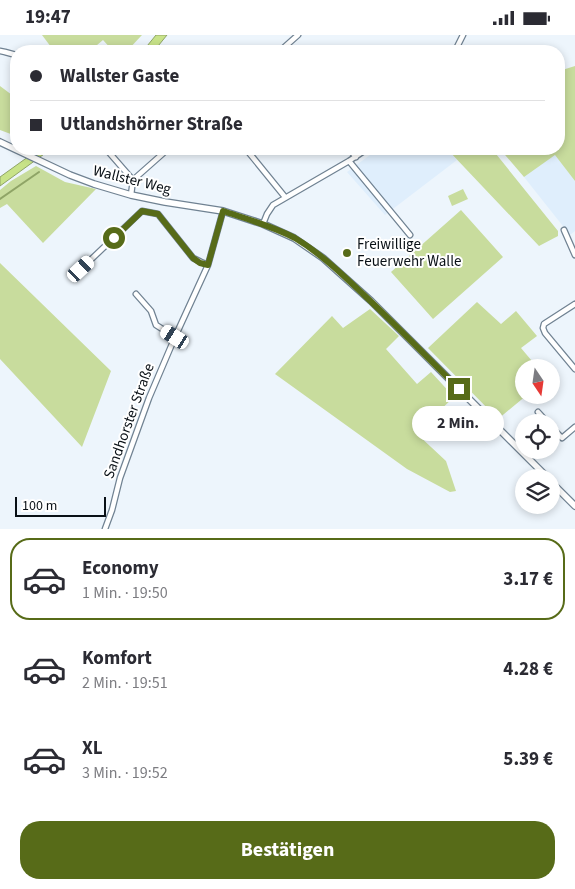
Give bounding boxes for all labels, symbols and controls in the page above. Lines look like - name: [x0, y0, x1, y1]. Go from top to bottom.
- text: 19:47: [25, 4, 71, 31]
- text: Wallster Gaste: [60, 63, 179, 90]
- text: Utlandshörner Straße: [60, 111, 243, 138]
- street label: Wallster Weg: [91, 160, 174, 200]
- route start: [103, 227, 125, 249]
- place label: Freiwillige Feuerwehr Walle: [357, 234, 461, 272]
- marker: Freiwillige Feuerwehr Walle: [341, 247, 353, 259]
- car: [64, 253, 97, 285]
- car: [158, 323, 191, 351]
- north arrow: [515, 359, 560, 404]
- map controls: [515, 359, 560, 514]
- street label: Sandhorster Straße: [98, 360, 160, 482]
- route end: [448, 378, 470, 400]
- callout: 2 Min.: [413, 407, 505, 441]
- text: 2 Min.: [437, 412, 479, 434]
- button: locate: [515, 414, 560, 459]
- button: layers: [515, 469, 560, 514]
- scale bar: [15, 494, 106, 517]
- text: 100 m: [22, 496, 57, 516]
- text: Economy: [82, 555, 159, 582]
- icon: car: [22, 557, 67, 602]
- text: 3.17 €: [503, 566, 553, 593]
- text: 1 Min. · 19:50: [82, 582, 168, 604]
- text: Komfort: [82, 645, 152, 672]
- icon: car: [22, 647, 67, 692]
- text: 4.28 €: [503, 656, 553, 683]
- text: 2 Min. · 19:51: [82, 672, 168, 694]
- text: XL: [82, 735, 103, 762]
- icon: car: [22, 737, 67, 782]
- text: 5.39 €: [503, 746, 553, 773]
- text: 3 Min. · 19:52: [82, 762, 168, 784]
- button: Bestätigen: [20, 821, 555, 879]

